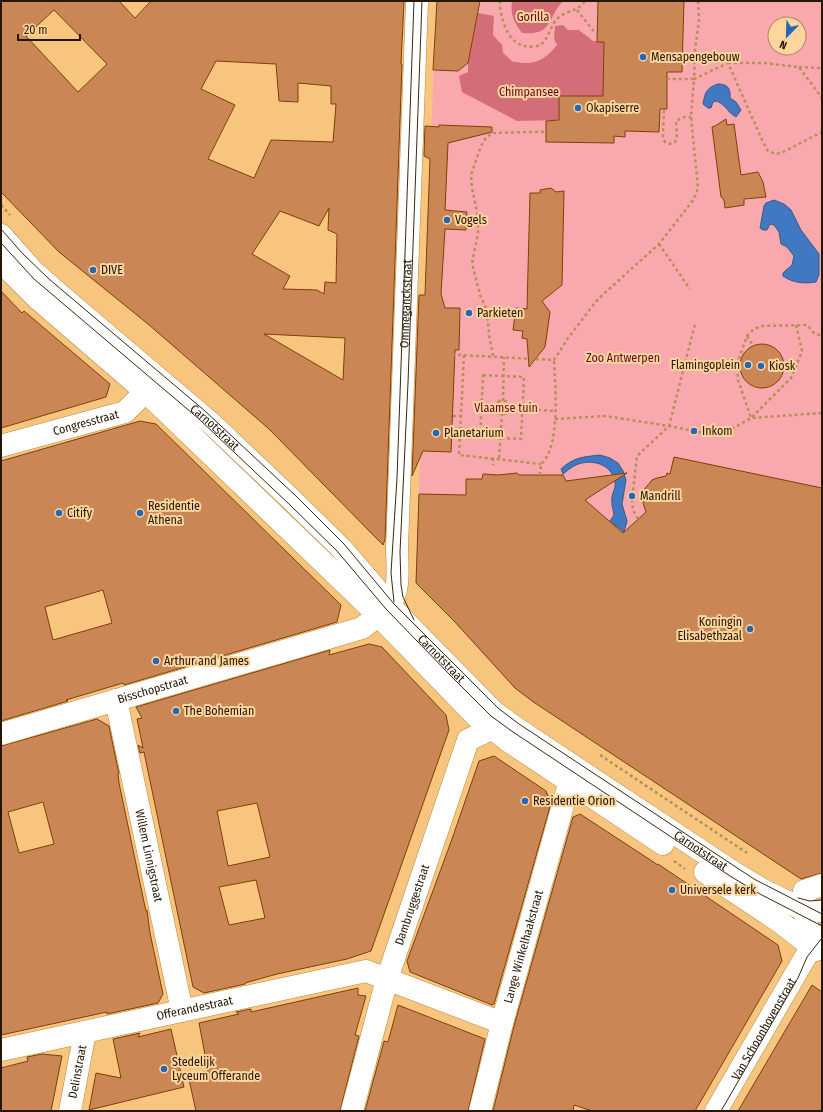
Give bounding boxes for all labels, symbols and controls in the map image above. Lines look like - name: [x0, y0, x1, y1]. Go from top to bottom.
- park label: Gorilla: [517, 10, 549, 24]
- scale bar: [18, 16, 80, 42]
- north arrow: [767, 16, 807, 56]
- text: 20 m: [24, 23, 48, 37]
- text: N: [778, 37, 789, 52]
- place label: Mensapengebouw: [651, 50, 740, 64]
- marker: Mensapengebouw: [638, 52, 648, 62]
- park label: Chimpansee: [499, 85, 559, 99]
- place label: Okapiserre: [586, 101, 639, 115]
- marker: Okapiserre: [573, 103, 583, 113]
- place label: Vogels: [455, 213, 487, 227]
- marker: Vogels: [442, 215, 452, 225]
- street label: Ommeganckstraat: [397, 259, 415, 348]
- place label: DIVE: [101, 263, 123, 277]
- marker: DIVE: [88, 265, 98, 275]
- place label: Parkieten: [477, 306, 523, 320]
- marker: Parkieten: [464, 308, 474, 318]
- park label: Zoo Antwerpen: [586, 351, 660, 365]
- place label: Flamingoplein: [671, 358, 740, 372]
- place label: Kiosk: [769, 359, 796, 373]
- marker: Flamingoplein: [743, 360, 753, 370]
- marker: Kiosk: [756, 361, 766, 371]
- park label: Vlaamse tuin: [474, 401, 538, 415]
- street label: Carnotstraat: [187, 402, 242, 453]
- street label: Congresstraat: [51, 407, 120, 438]
- place label: Inkom: [702, 424, 733, 438]
- place label: Planetarium: [444, 426, 504, 440]
- marker: Inkom: [689, 426, 699, 436]
- marker: Planetarium: [431, 428, 441, 438]
- place label: Mandrill: [640, 489, 681, 503]
- marker: Mandrill: [627, 491, 637, 501]
- place label: Residentie Athena: [148, 499, 200, 527]
- place label: Citify: [67, 506, 93, 520]
- marker: Citify: [54, 508, 64, 518]
- marker: Residentie Athena: [135, 508, 145, 518]
- place label: Koningin Elisabethzaal: [677, 615, 742, 643]
- marker: Koningin Elisabethzaal: [745, 624, 755, 634]
- street label: Carnotstraat: [415, 632, 468, 685]
- place label: Arthur and James: [164, 654, 249, 668]
- marker: Arthur and James: [151, 656, 161, 666]
- street label: Bisschopstraat: [116, 673, 189, 706]
- place label: The Bohemian: [184, 704, 254, 718]
- marker: The Bohemian: [171, 706, 181, 716]
- place label: Residentie Orion: [533, 794, 615, 808]
- marker: Residentie Orion: [520, 796, 530, 806]
- street label: Willem Linnigstraat: [132, 808, 166, 903]
- street label: Carnotstraat: [671, 828, 730, 873]
- street label: Dambruggestraat: [392, 862, 432, 947]
- place label: Universele kerk: [680, 883, 756, 897]
- marker: Universele kerk: [667, 885, 677, 895]
- street label: Lange Winkelhaakstraat: [501, 888, 546, 1005]
- street label: Van Schoonhovenstraat: [729, 975, 799, 1082]
- street label: Offerandestraat: [155, 993, 234, 1023]
- street label: Delinstraat: [66, 1044, 89, 1100]
- place label: Stedelijk Lyceum Offerande: [172, 1055, 260, 1083]
- marker: Stedelijk Lyceum Offerande: [159, 1064, 169, 1074]

